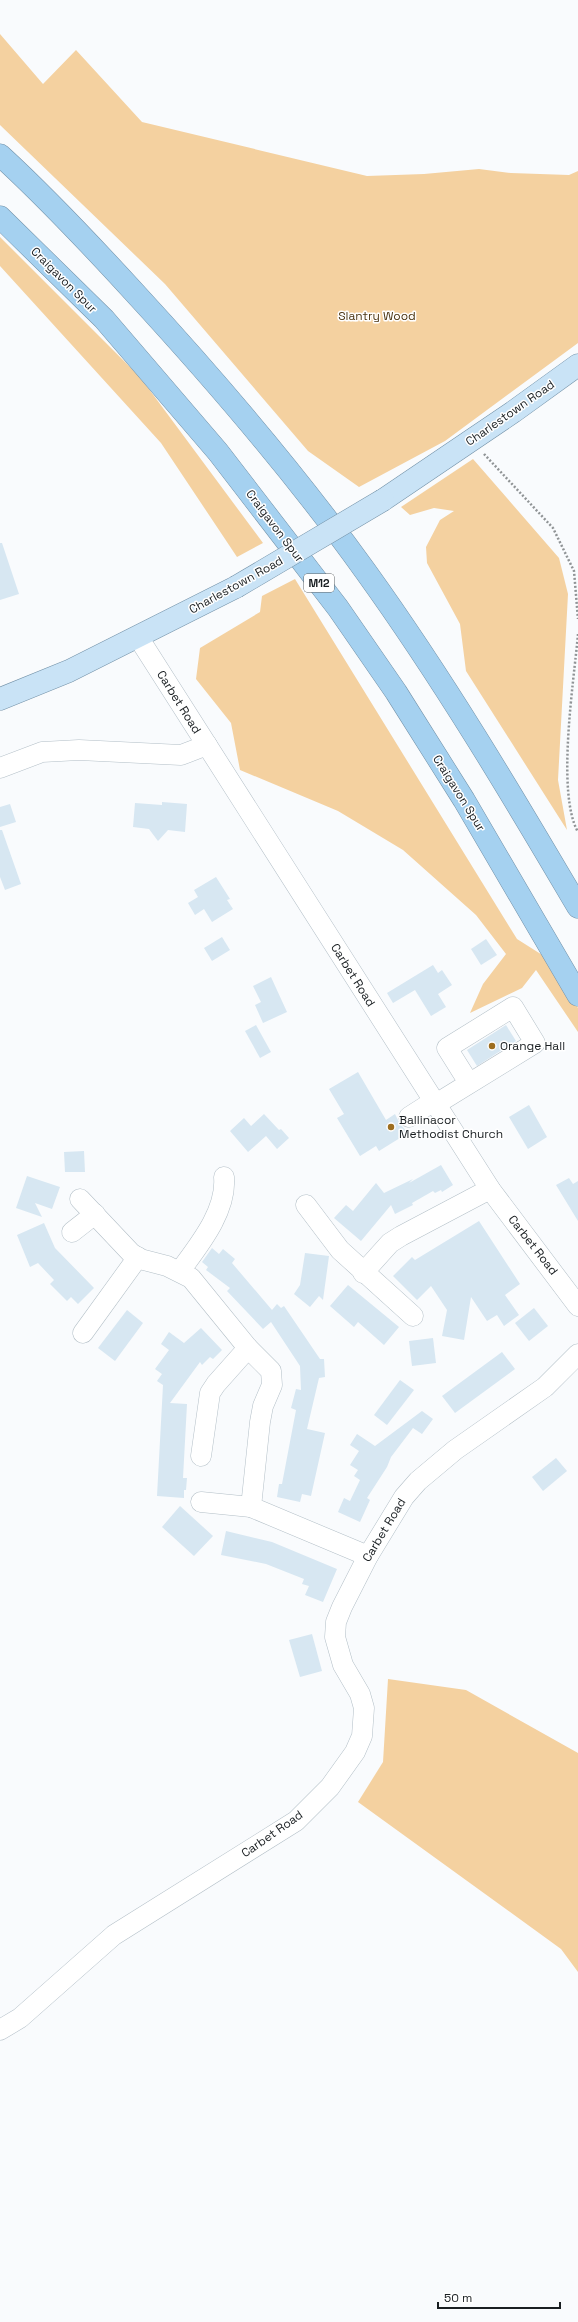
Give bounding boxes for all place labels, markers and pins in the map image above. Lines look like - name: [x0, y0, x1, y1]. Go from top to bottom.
- place label: Orange Hall: [500, 1038, 565, 1054]
- marker: Orange Hall: [487, 1041, 497, 1051]
- place label: Ballinacor Methodist Church: [399, 1112, 503, 1142]
- marker: Ballinacor Methodist Church: [386, 1122, 396, 1132]

